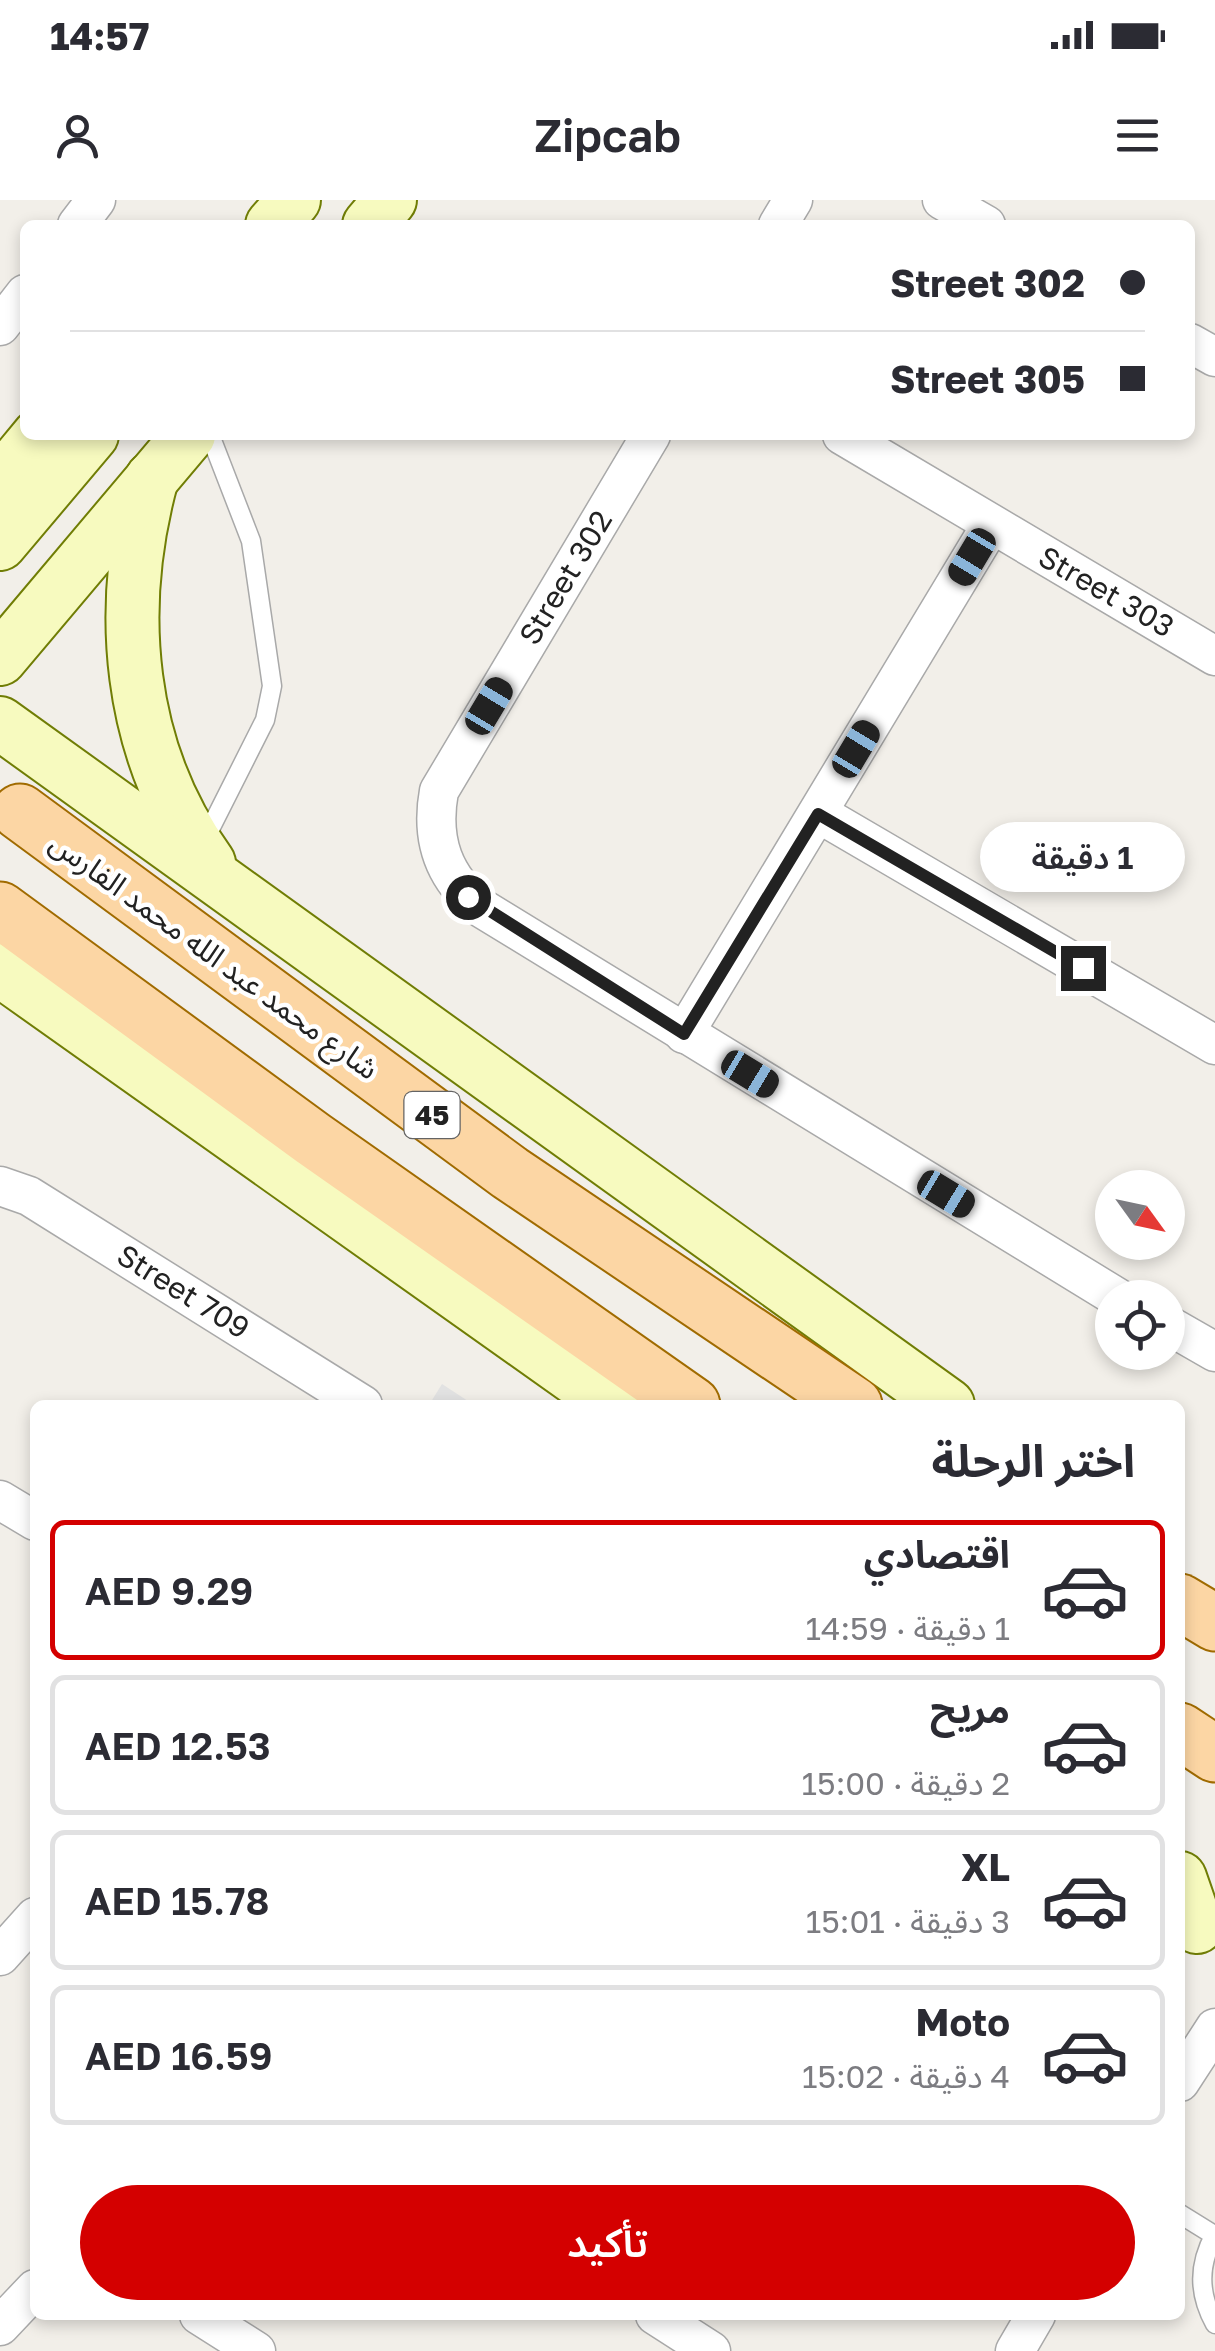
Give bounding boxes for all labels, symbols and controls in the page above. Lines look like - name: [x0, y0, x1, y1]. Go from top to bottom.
- text: 14:57: [50, 13, 149, 58]
- icon: person: [50, 108, 105, 163]
- text: Zipcab: [534, 108, 681, 162]
- icon: menu: [1110, 108, 1165, 163]
- text: Street 302: [890, 260, 1085, 305]
- text: Street 305: [890, 356, 1085, 401]
- street label: Street 302: [511, 504, 619, 651]
- car: [944, 524, 1000, 590]
- street label: Street 303: [1033, 538, 1180, 644]
- car: [461, 673, 517, 739]
- car: [828, 716, 884, 782]
- callout: 1 دقيقة: [980, 823, 1186, 893]
- street label: شارع محمد عبد الله محمد الفارس: [40, 824, 386, 1090]
- text: 1 دقيقة: [1032, 838, 1133, 876]
- route start: [446, 875, 491, 920]
- route end: [1061, 946, 1106, 991]
- car: [717, 1046, 783, 1102]
- road number: 45: [404, 1092, 460, 1138]
- car: [913, 1166, 979, 1222]
- north arrow: [1095, 1170, 1185, 1260]
- map controls: [1095, 1170, 1185, 1370]
- street label: Street 709: [111, 1236, 256, 1346]
- button: locate: [1095, 1280, 1185, 1370]
- text: اختر الرحلة: [932, 1433, 1135, 1487]
- text: اقتصادي: [864, 1531, 1010, 1576]
- icon: car: [1040, 1545, 1130, 1635]
- text: AED 9.29: [85, 1568, 253, 1613]
- text: 1 دقيقة · 14:59: [805, 1609, 1010, 1647]
- text: مريح: [930, 1686, 1010, 1731]
- icon: car: [1040, 1700, 1130, 1790]
- text: AED 12.53: [85, 1723, 271, 1768]
- text: 2 دقيقة · 15:00: [802, 1764, 1010, 1802]
- text: XL: [961, 1844, 1010, 1889]
- icon: car: [1040, 1855, 1130, 1945]
- text: AED 15.78: [85, 1878, 269, 1923]
- text: 3 دقيقة · 15:01: [806, 1902, 1010, 1940]
- text: Moto: [916, 1999, 1010, 2044]
- icon: car: [1040, 2010, 1130, 2100]
- text: AED 16.59: [85, 2033, 272, 2078]
- text: 4 دقيقة · 15:02: [802, 2057, 1010, 2095]
- button: تأكيد: [80, 2185, 1135, 2300]

